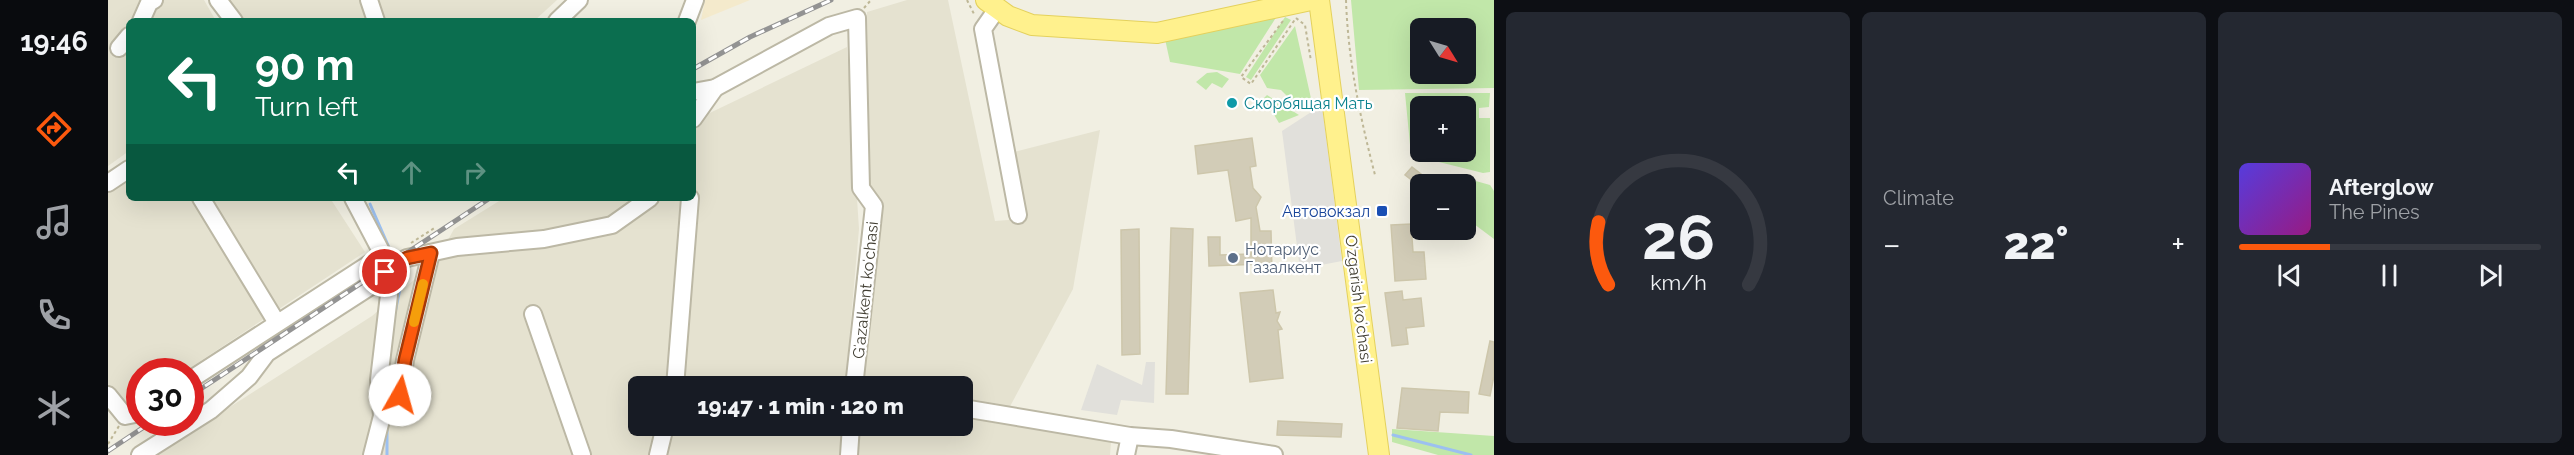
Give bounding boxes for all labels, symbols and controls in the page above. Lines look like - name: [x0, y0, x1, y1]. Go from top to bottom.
- north arrow: [1410, 18, 1476, 84]
- map controls: [1410, 18, 1476, 240]
- text: 19:46: [20, 26, 88, 57]
- text: 90 m: [255, 41, 355, 90]
- icon: left: [156, 42, 234, 120]
- text: Turn left: [255, 91, 358, 122]
- place label: Скорбящая Мать: [1244, 94, 1373, 113]
- marker: Скорбящая Мать: [1225, 96, 1239, 110]
- button: +: [1410, 96, 1476, 162]
- icon: directions: [33, 108, 75, 150]
- icon: left: [332, 156, 365, 189]
- icon: ahead: [395, 156, 428, 189]
- icon: right: [458, 156, 491, 189]
- button: −: [1410, 174, 1476, 240]
- text: Afterglow: [2329, 174, 2434, 200]
- text: Climate: [1883, 186, 1954, 210]
- text: 26: [1641, 200, 1715, 274]
- text: The Pines: [2329, 200, 2420, 224]
- icon: music: [33, 201, 75, 243]
- place label: Автовокзал: [1282, 202, 1370, 221]
- marker: Автовокзал: [1375, 204, 1389, 218]
- text: 22°: [2003, 217, 2069, 270]
- street label: Gʻazalkent koʻchasi: [849, 221, 882, 360]
- text: −: [1883, 225, 1901, 264]
- text: +: [2171, 225, 2185, 264]
- street label: Oʻzgarish koʻchasi: [1341, 234, 1376, 364]
- place label: Нотариус Газалкент: [1245, 240, 1322, 277]
- pin: [359, 246, 410, 297]
- marker: Нотариус Газалкент: [1226, 251, 1240, 265]
- icon: arrive: [368, 255, 401, 288]
- icon: previous: [2273, 259, 2306, 292]
- icon: pause: [2373, 259, 2406, 292]
- icon: next: [2474, 259, 2507, 292]
- text: km/h: [1650, 270, 1706, 295]
- icon: phone: [33, 294, 75, 336]
- speed limit sign: 30: [126, 358, 204, 436]
- position arrow: [368, 363, 432, 427]
- icon: climate: [33, 387, 75, 429]
- text: 19:47 · 1 min · 120 m: [697, 393, 904, 419]

